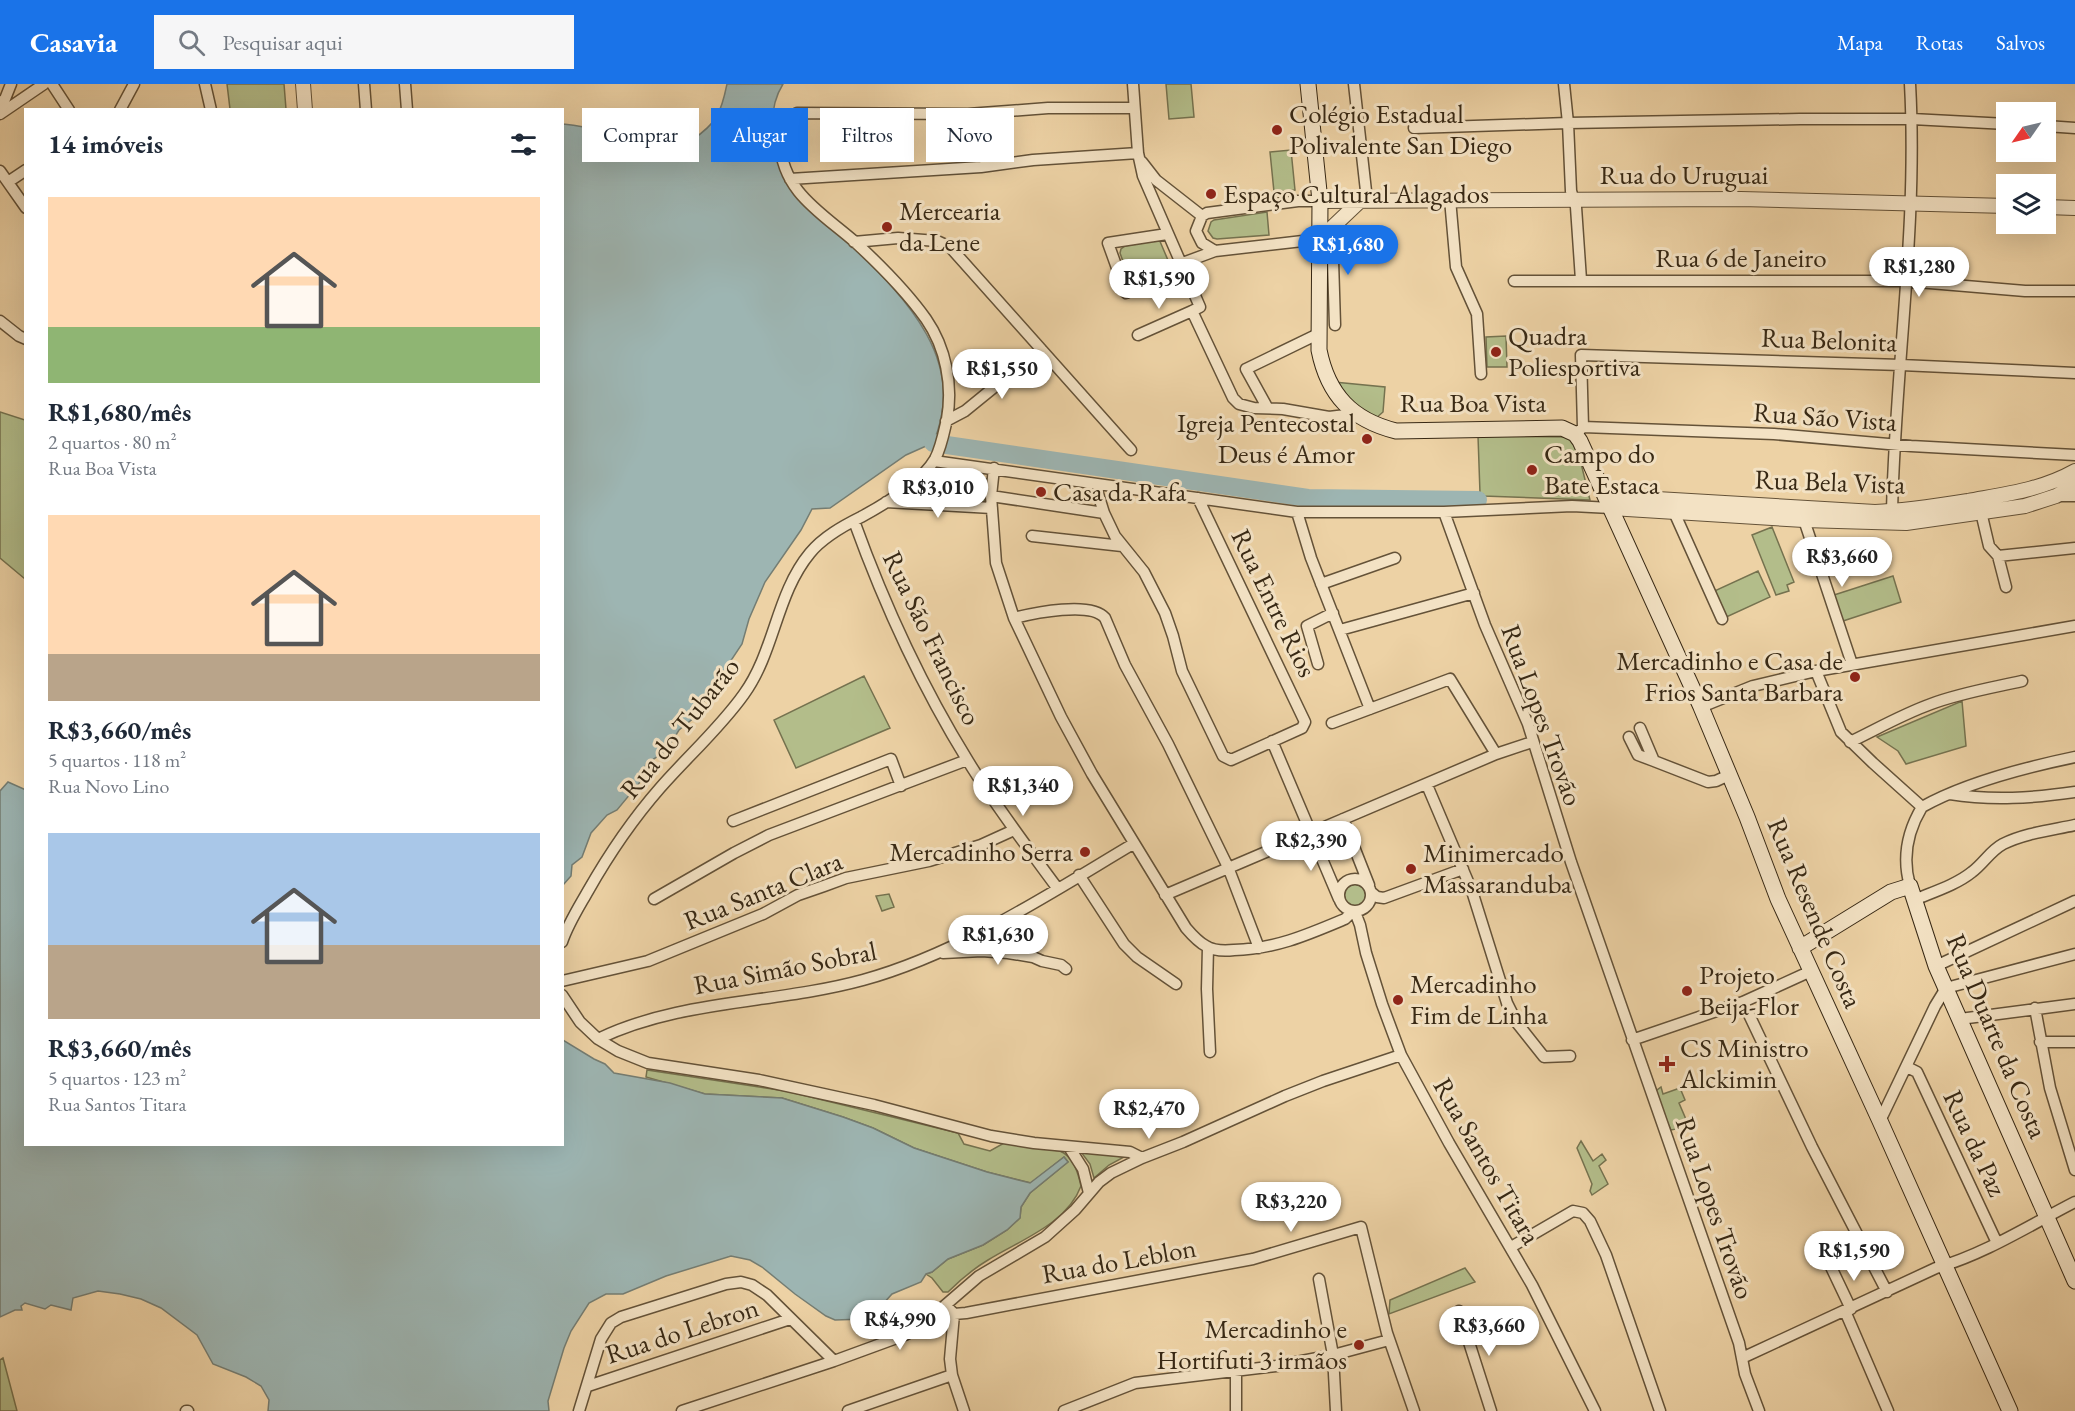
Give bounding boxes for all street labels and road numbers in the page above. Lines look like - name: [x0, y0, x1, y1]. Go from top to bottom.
- street label: Rua do Uruguai: [1600, 157, 1769, 192]
- street label: Rua 6 de Janeiro: [1655, 240, 1827, 275]
- street label: Rua Belonita: [1760, 320, 1898, 359]
- street label: Rua Boa Vista: [1400, 385, 1547, 420]
- street label: Rua São Vista: [1752, 394, 1898, 439]
- street label: Rua Bela Vista: [1754, 461, 1906, 502]
- street label: Rua Entre Rios: [1224, 523, 1325, 683]
- street label: Rua São Francisco: [875, 545, 990, 731]
- street label: Rua Lopes Trovão: [1493, 619, 1591, 810]
- street label: Rua do Tubarão: [612, 650, 747, 805]
- street label: Rua Resende Costa: [1760, 813, 1871, 1013]
- street label: Rua Santa Clara: [678, 843, 848, 938]
- street label: Rua Duarte da Costa: [1939, 928, 2056, 1144]
- street label: Rua Simão Sobral: [691, 933, 879, 1002]
- street label: Rua Santos Titara: [1426, 1071, 1549, 1251]
- street label: Rua da Paz: [1936, 1084, 2016, 1202]
- street label: Rua Lopes Trovão: [1668, 1112, 1763, 1304]
- street label: Rua do Leblon: [1039, 1230, 1199, 1291]
- street label: Rua do Lebron: [601, 1289, 763, 1372]

